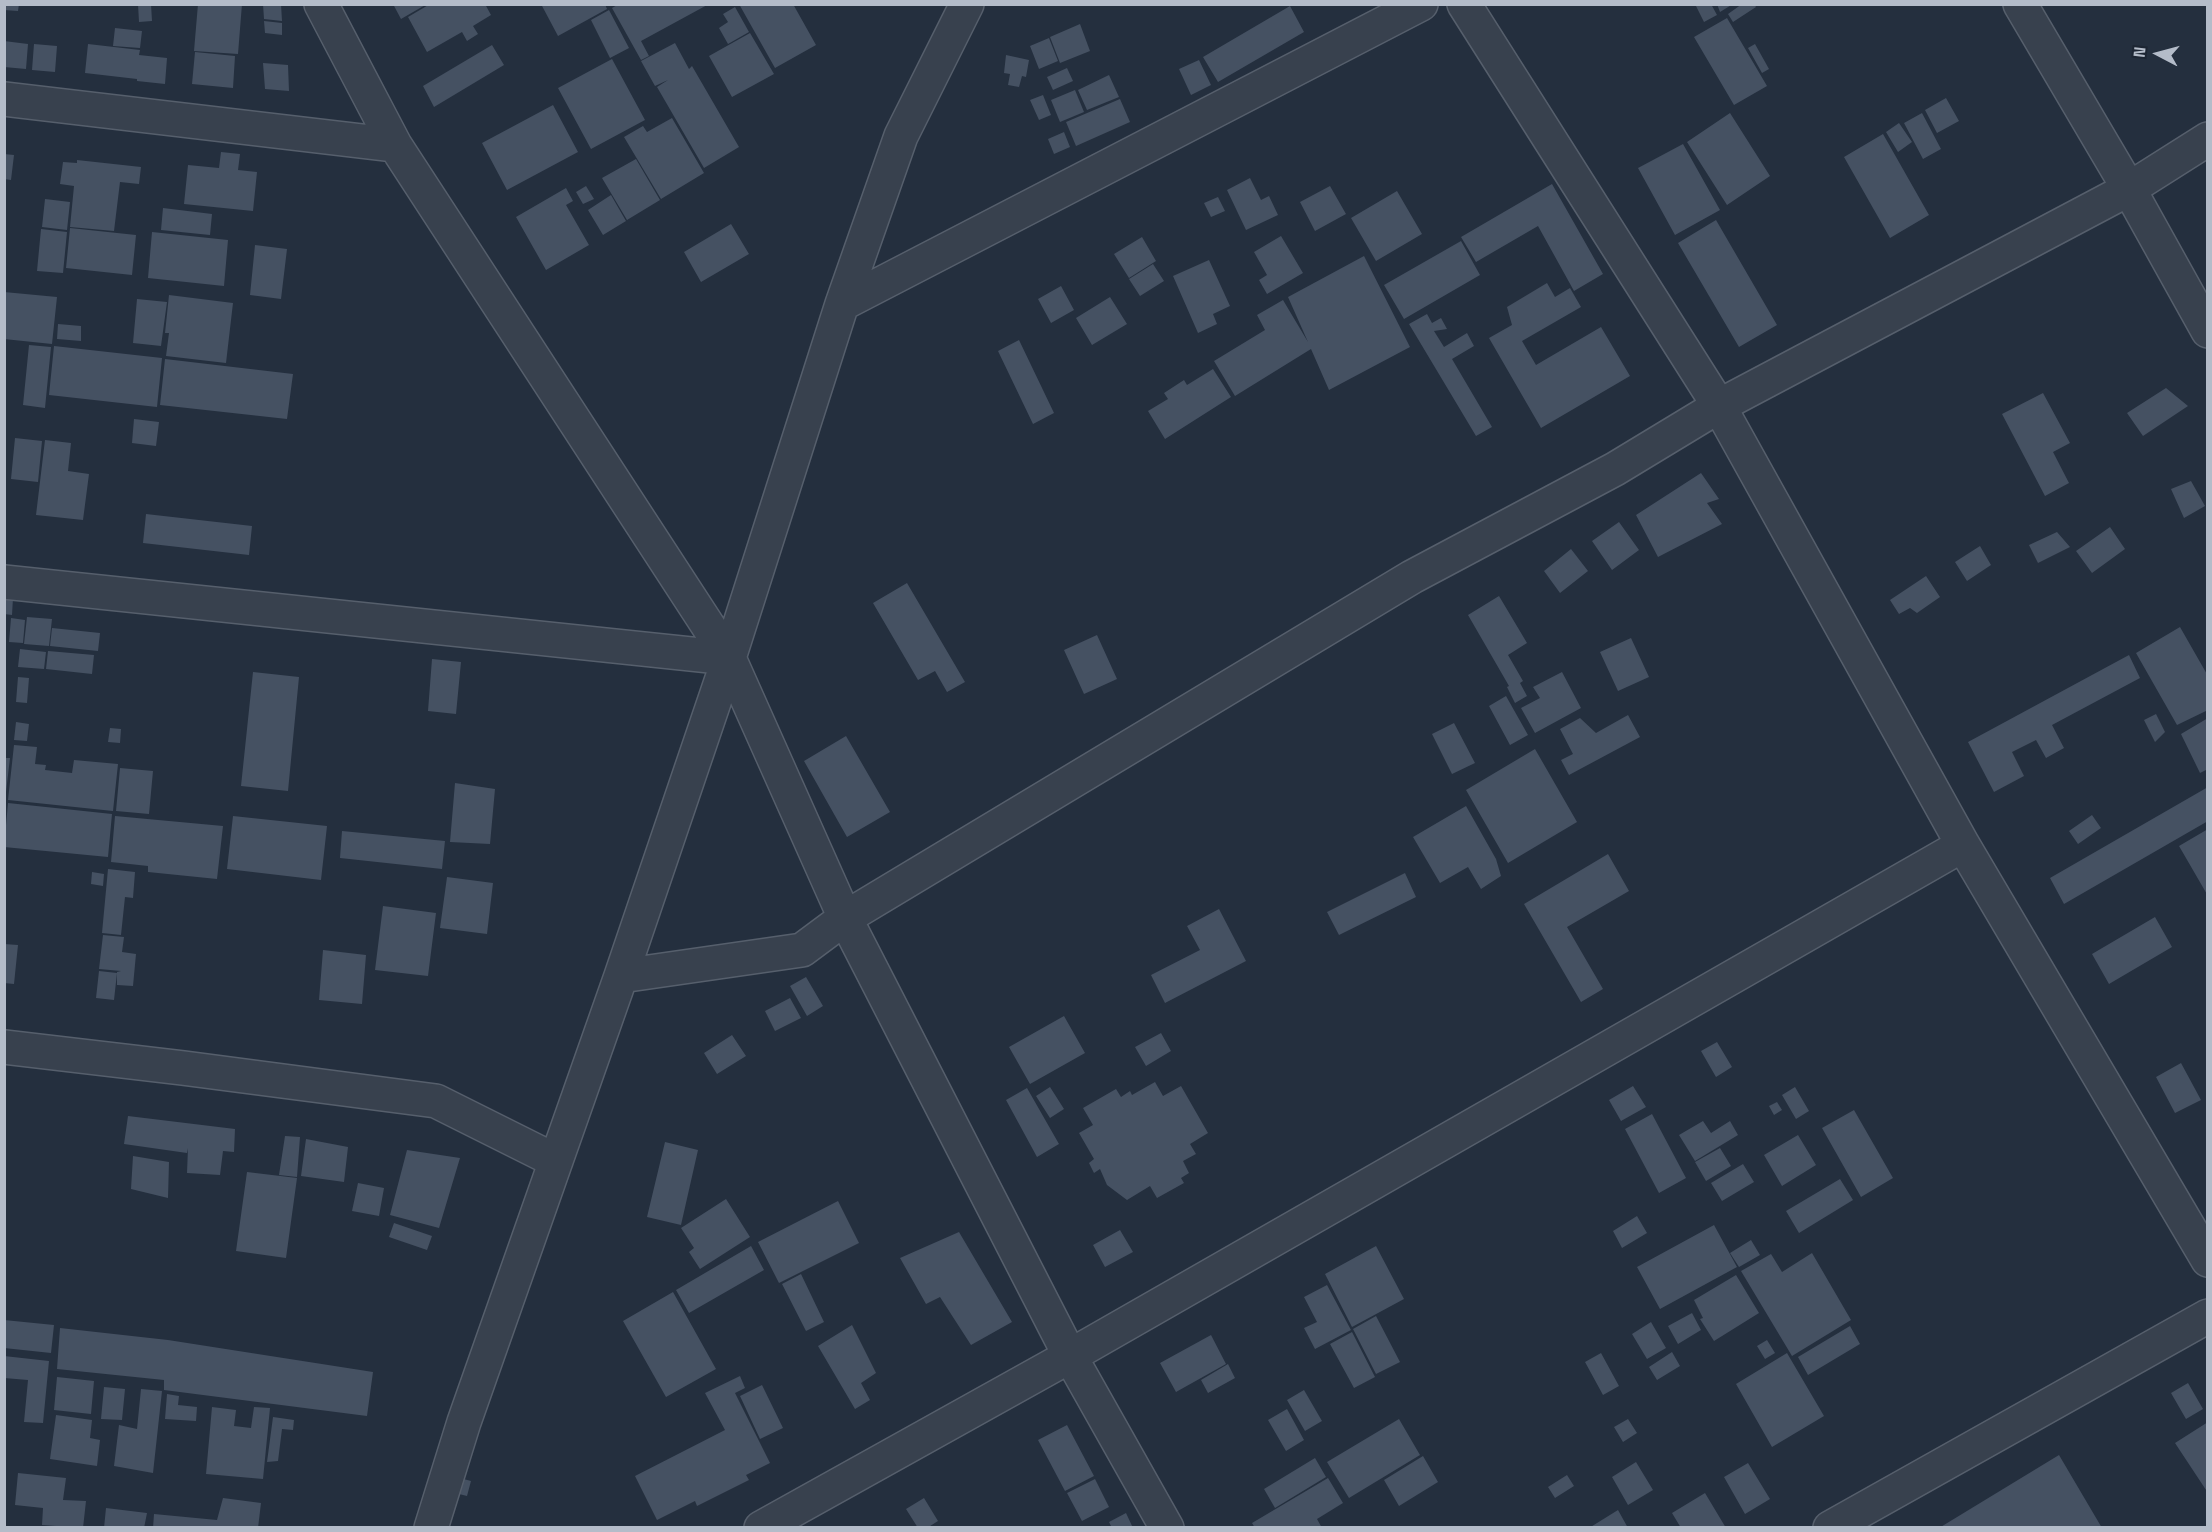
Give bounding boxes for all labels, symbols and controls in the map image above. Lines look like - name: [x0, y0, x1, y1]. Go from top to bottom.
- north arrow: [2128, 24, 2188, 84]
- text: N: [2129, 46, 2151, 59]

